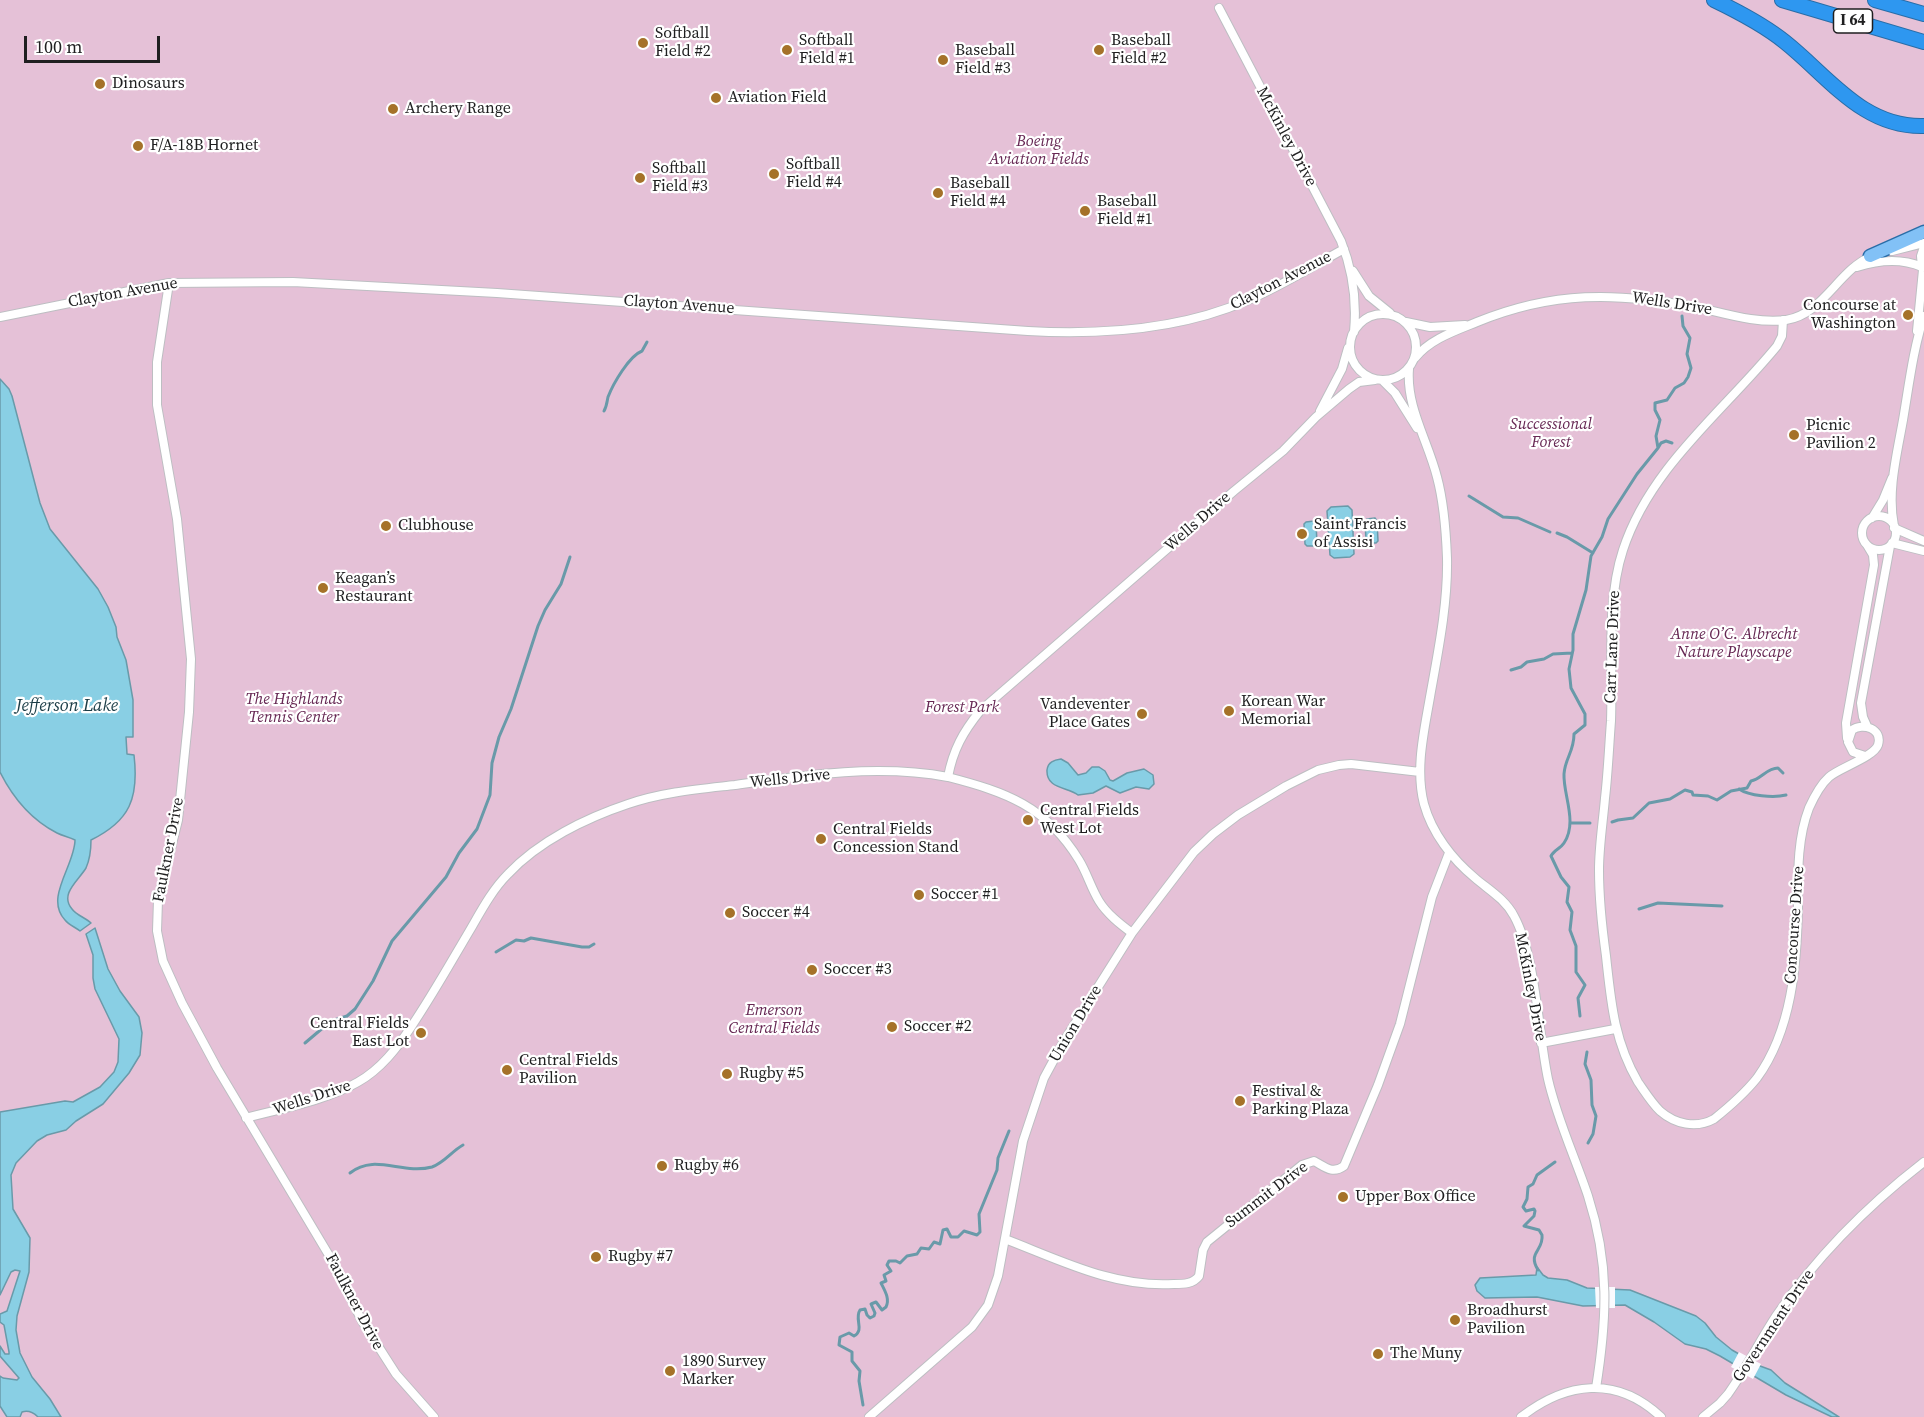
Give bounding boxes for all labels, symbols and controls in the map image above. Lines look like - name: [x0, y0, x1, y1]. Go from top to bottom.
- road number: I 64: [1834, 9, 1872, 33]
- scale bar: [27, 24, 164, 62]
- place label: Softball Field #2: [655, 24, 711, 62]
- place label: Softball Field #1: [799, 31, 855, 69]
- place label: Baseball Field #2: [1111, 31, 1171, 69]
- text: 100 m: [35, 34, 82, 59]
- marker: Softball Field #2: [636, 36, 650, 50]
- place label: Baseball Field #3: [955, 41, 1015, 79]
- marker: Softball Field #1: [780, 43, 794, 57]
- marker: Baseball Field #2: [1092, 43, 1106, 57]
- marker: Baseball Field #3: [936, 53, 950, 67]
- place label: Dinosaurs: [112, 74, 185, 94]
- marker: Dinosaurs: [93, 77, 107, 91]
- street label: McKinley Drive: [1252, 84, 1320, 190]
- place label: Aviation Field: [728, 88, 827, 108]
- marker: Aviation Field: [709, 91, 723, 105]
- place label: Archery Range: [405, 99, 511, 119]
- marker: Archery Range: [386, 102, 400, 116]
- park label: Boeing Aviation Fields: [989, 132, 1089, 170]
- place label: F/A-18B Hornet: [150, 136, 258, 156]
- marker: F/A-18B Hornet: [131, 139, 145, 153]
- place label: Softball Field #4: [786, 155, 842, 193]
- place label: Softball Field #3: [652, 159, 708, 197]
- marker: Softball Field #4: [767, 167, 781, 181]
- marker: Softball Field #3: [633, 171, 647, 185]
- place label: Baseball Field #4: [950, 174, 1010, 212]
- marker: Baseball Field #4: [931, 186, 945, 200]
- place label: Baseball Field #1: [1097, 192, 1157, 230]
- marker: Baseball Field #1: [1078, 204, 1092, 218]
- street label: Clayton Avenue: [1227, 247, 1335, 315]
- street label: Clayton Avenue: [67, 274, 179, 312]
- street label: Wells Drive: [1630, 288, 1714, 320]
- street label: Clayton Avenue: [623, 292, 735, 318]
- place label: Concourse at Washington: [1803, 296, 1896, 334]
- marker: Concourse at Washington: [1901, 308, 1915, 322]
- park label: Successional Forest: [1510, 415, 1592, 453]
- place label: Picnic Pavilion 2: [1806, 416, 1876, 454]
- marker: Picnic Pavilion 2: [1787, 428, 1801, 442]
- street label: Wells Drive: [1161, 488, 1235, 556]
- place label: Saint Francis of Assisi: [1314, 515, 1406, 553]
- place label: Clubhouse: [398, 516, 474, 536]
- marker: Clubhouse: [379, 519, 393, 533]
- marker: Saint Francis of Assisi: [1295, 527, 1309, 541]
- place label: Keagan’s Restaurant: [335, 569, 413, 607]
- marker: Keagan’s Restaurant: [316, 581, 330, 595]
- street label: Carr Lane Drive: [1601, 590, 1625, 704]
- park label: Anne O’C. Albrecht Nature Playscape: [1671, 625, 1797, 663]
- park label: The Highlands Tennis Center: [245, 690, 343, 728]
- place label: Korean War Memorial: [1241, 692, 1325, 730]
- water label: Jefferson Lake: [16, 695, 118, 717]
- place label: Vandeventer Place Gates: [1040, 695, 1130, 733]
- park label: Forest Park: [925, 698, 999, 718]
- marker: Korean War Memorial: [1222, 704, 1236, 718]
- marker: Vandeventer Place Gates: [1135, 707, 1149, 721]
- street label: Wells Drive: [749, 765, 831, 793]
- street label: Faulkner Drive: [149, 796, 189, 904]
- place label: Central Fields West Lot: [1040, 801, 1139, 839]
- marker: Central Fields West Lot: [1021, 813, 1035, 827]
- place label: Central Fields Concession Stand: [833, 820, 958, 858]
- marker: Central Fields Concession Stand: [814, 832, 828, 846]
- street label: Concourse Drive: [1781, 865, 1809, 985]
- place label: Soccer #1: [931, 885, 999, 905]
- marker: Soccer #1: [912, 888, 926, 902]
- place label: Soccer #4: [742, 903, 810, 923]
- marker: Soccer #4: [723, 906, 737, 920]
- street label: McKinley Drive: [1510, 931, 1550, 1043]
- place label: Soccer #3: [824, 960, 892, 980]
- marker: Soccer #3: [805, 963, 819, 977]
- street label: Union Drive: [1046, 982, 1106, 1066]
- park label: Emerson Central Fields: [729, 1001, 819, 1039]
- place label: Central Fields East Lot: [310, 1014, 409, 1052]
- place label: Soccer #2: [904, 1017, 972, 1037]
- marker: Soccer #2: [885, 1020, 899, 1034]
- marker: Central Fields East Lot: [414, 1026, 428, 1040]
- place label: Central Fields Pavilion: [519, 1051, 618, 1089]
- marker: Central Fields Pavilion: [500, 1063, 514, 1077]
- place label: Rugby #5: [739, 1064, 804, 1084]
- marker: Rugby #5: [720, 1067, 734, 1081]
- street label: Wells Drive: [270, 1076, 354, 1120]
- place label: Festival & Parking Plaza: [1252, 1082, 1349, 1120]
- marker: Festival & Parking Plaza: [1233, 1094, 1247, 1108]
- place label: Rugby #6: [674, 1156, 739, 1176]
- street label: Summit Drive: [1222, 1158, 1312, 1232]
- marker: Rugby #6: [655, 1159, 669, 1173]
- place label: Upper Box Office: [1355, 1187, 1476, 1207]
- marker: Upper Box Office: [1336, 1190, 1350, 1204]
- place label: Rugby #7: [608, 1247, 673, 1267]
- street label: Faulkner Drive: [321, 1250, 387, 1354]
- marker: Rugby #7: [589, 1250, 603, 1264]
- street label: Government Drive: [1729, 1266, 1819, 1386]
- place label: Broadhurst Pavilion: [1467, 1301, 1547, 1339]
- marker: Broadhurst Pavilion: [1448, 1313, 1462, 1327]
- place label: The Muny: [1390, 1344, 1462, 1364]
- marker: The Muny: [1371, 1347, 1385, 1361]
- place label: 1890 Survey Marker: [682, 1352, 766, 1390]
- marker: 1890 Survey Marker: [663, 1364, 677, 1378]

